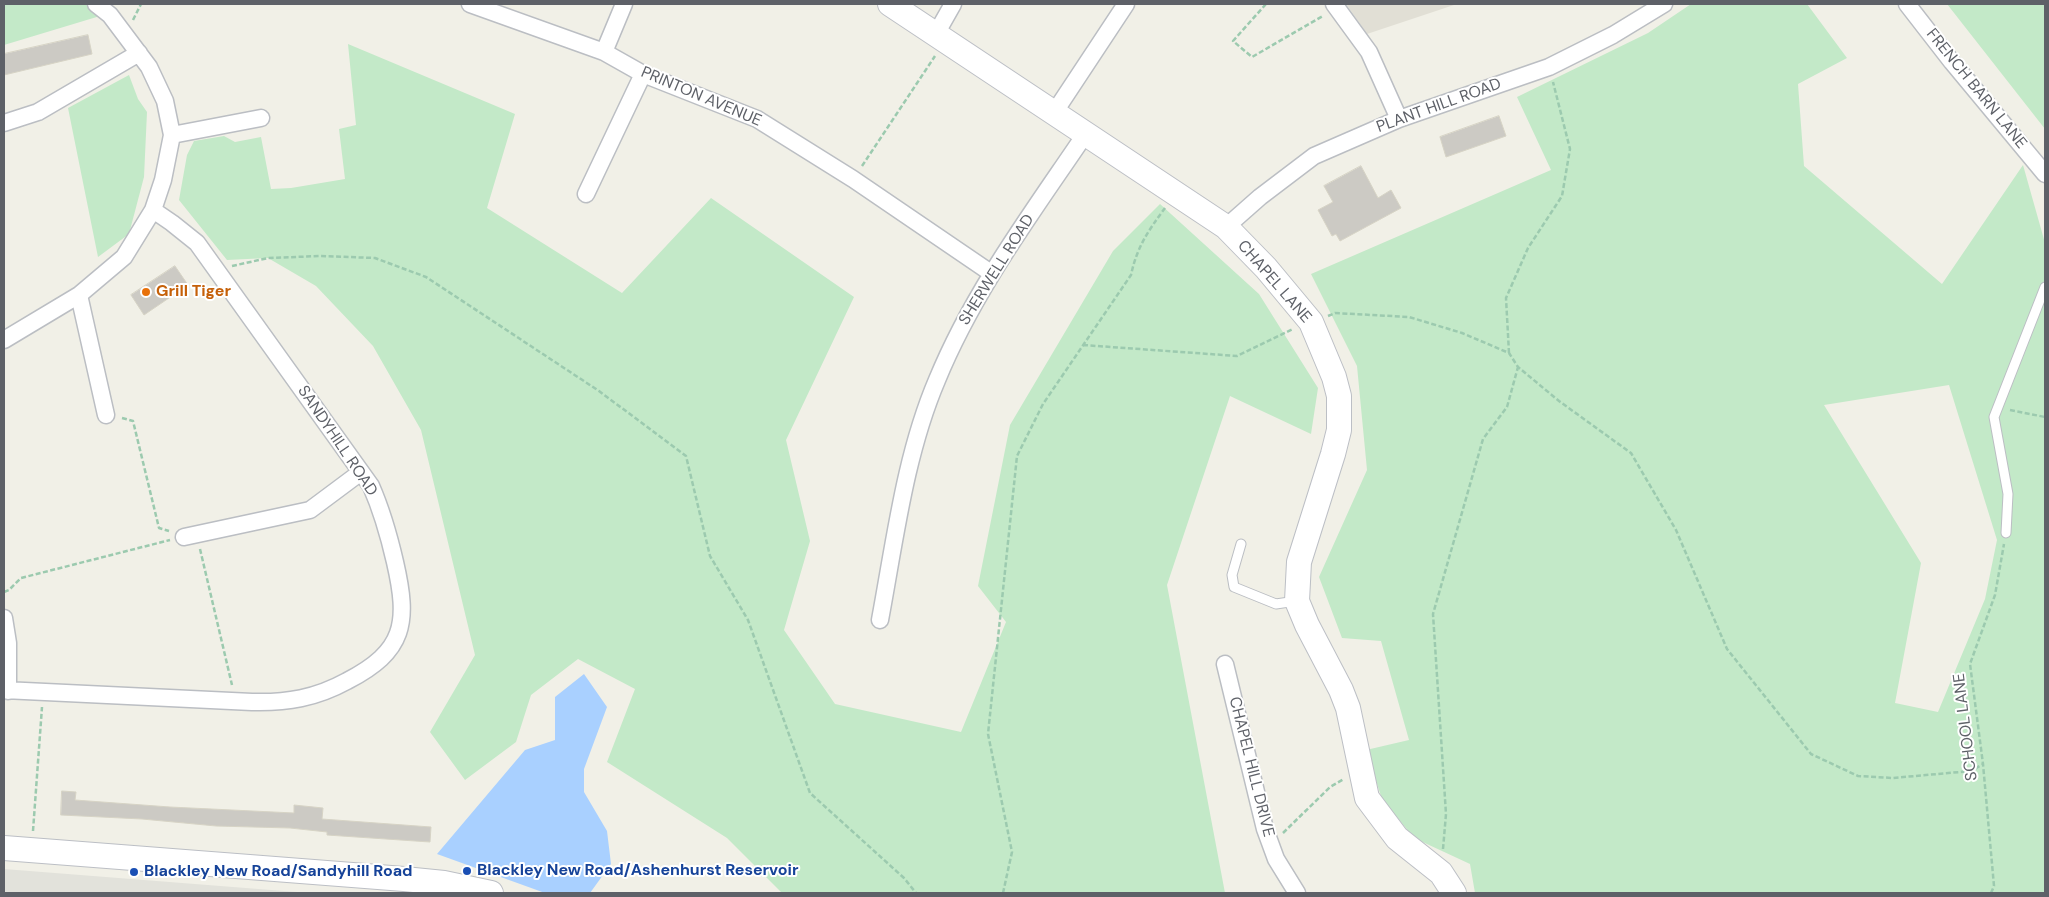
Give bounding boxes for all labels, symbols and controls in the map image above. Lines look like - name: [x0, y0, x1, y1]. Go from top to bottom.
- street label: FRENCH BARN LANE: [1922, 25, 2030, 153]
- street label: PRINTON AVENUE: [638, 63, 764, 131]
- street label: PLANT HILL ROAD: [1374, 75, 1504, 137]
- street label: SHERWELL ROAD: [955, 211, 1039, 329]
- street label: CHAPEL LANE: [1233, 237, 1315, 327]
- place label: Grill Tiger: [156, 282, 231, 302]
- marker: Grill Tiger: [140, 286, 152, 298]
- street label: SANDYHILL ROAD: [293, 382, 381, 500]
- street label: SCHOOL LANE: [1950, 672, 1982, 782]
- street label: CHAPEL HILL DRIVE: [1224, 695, 1278, 839]
- place label: Blackley New Road/Ashenhurst Reservoir: [477, 861, 798, 881]
- place label: Blackley New Road/Sandyhill Road: [144, 862, 413, 882]
- marker: Blackley New Road/Ashenhurst Reservoir: [461, 865, 473, 877]
- marker: Blackley New Road/Sandyhill Road: [128, 866, 140, 878]

